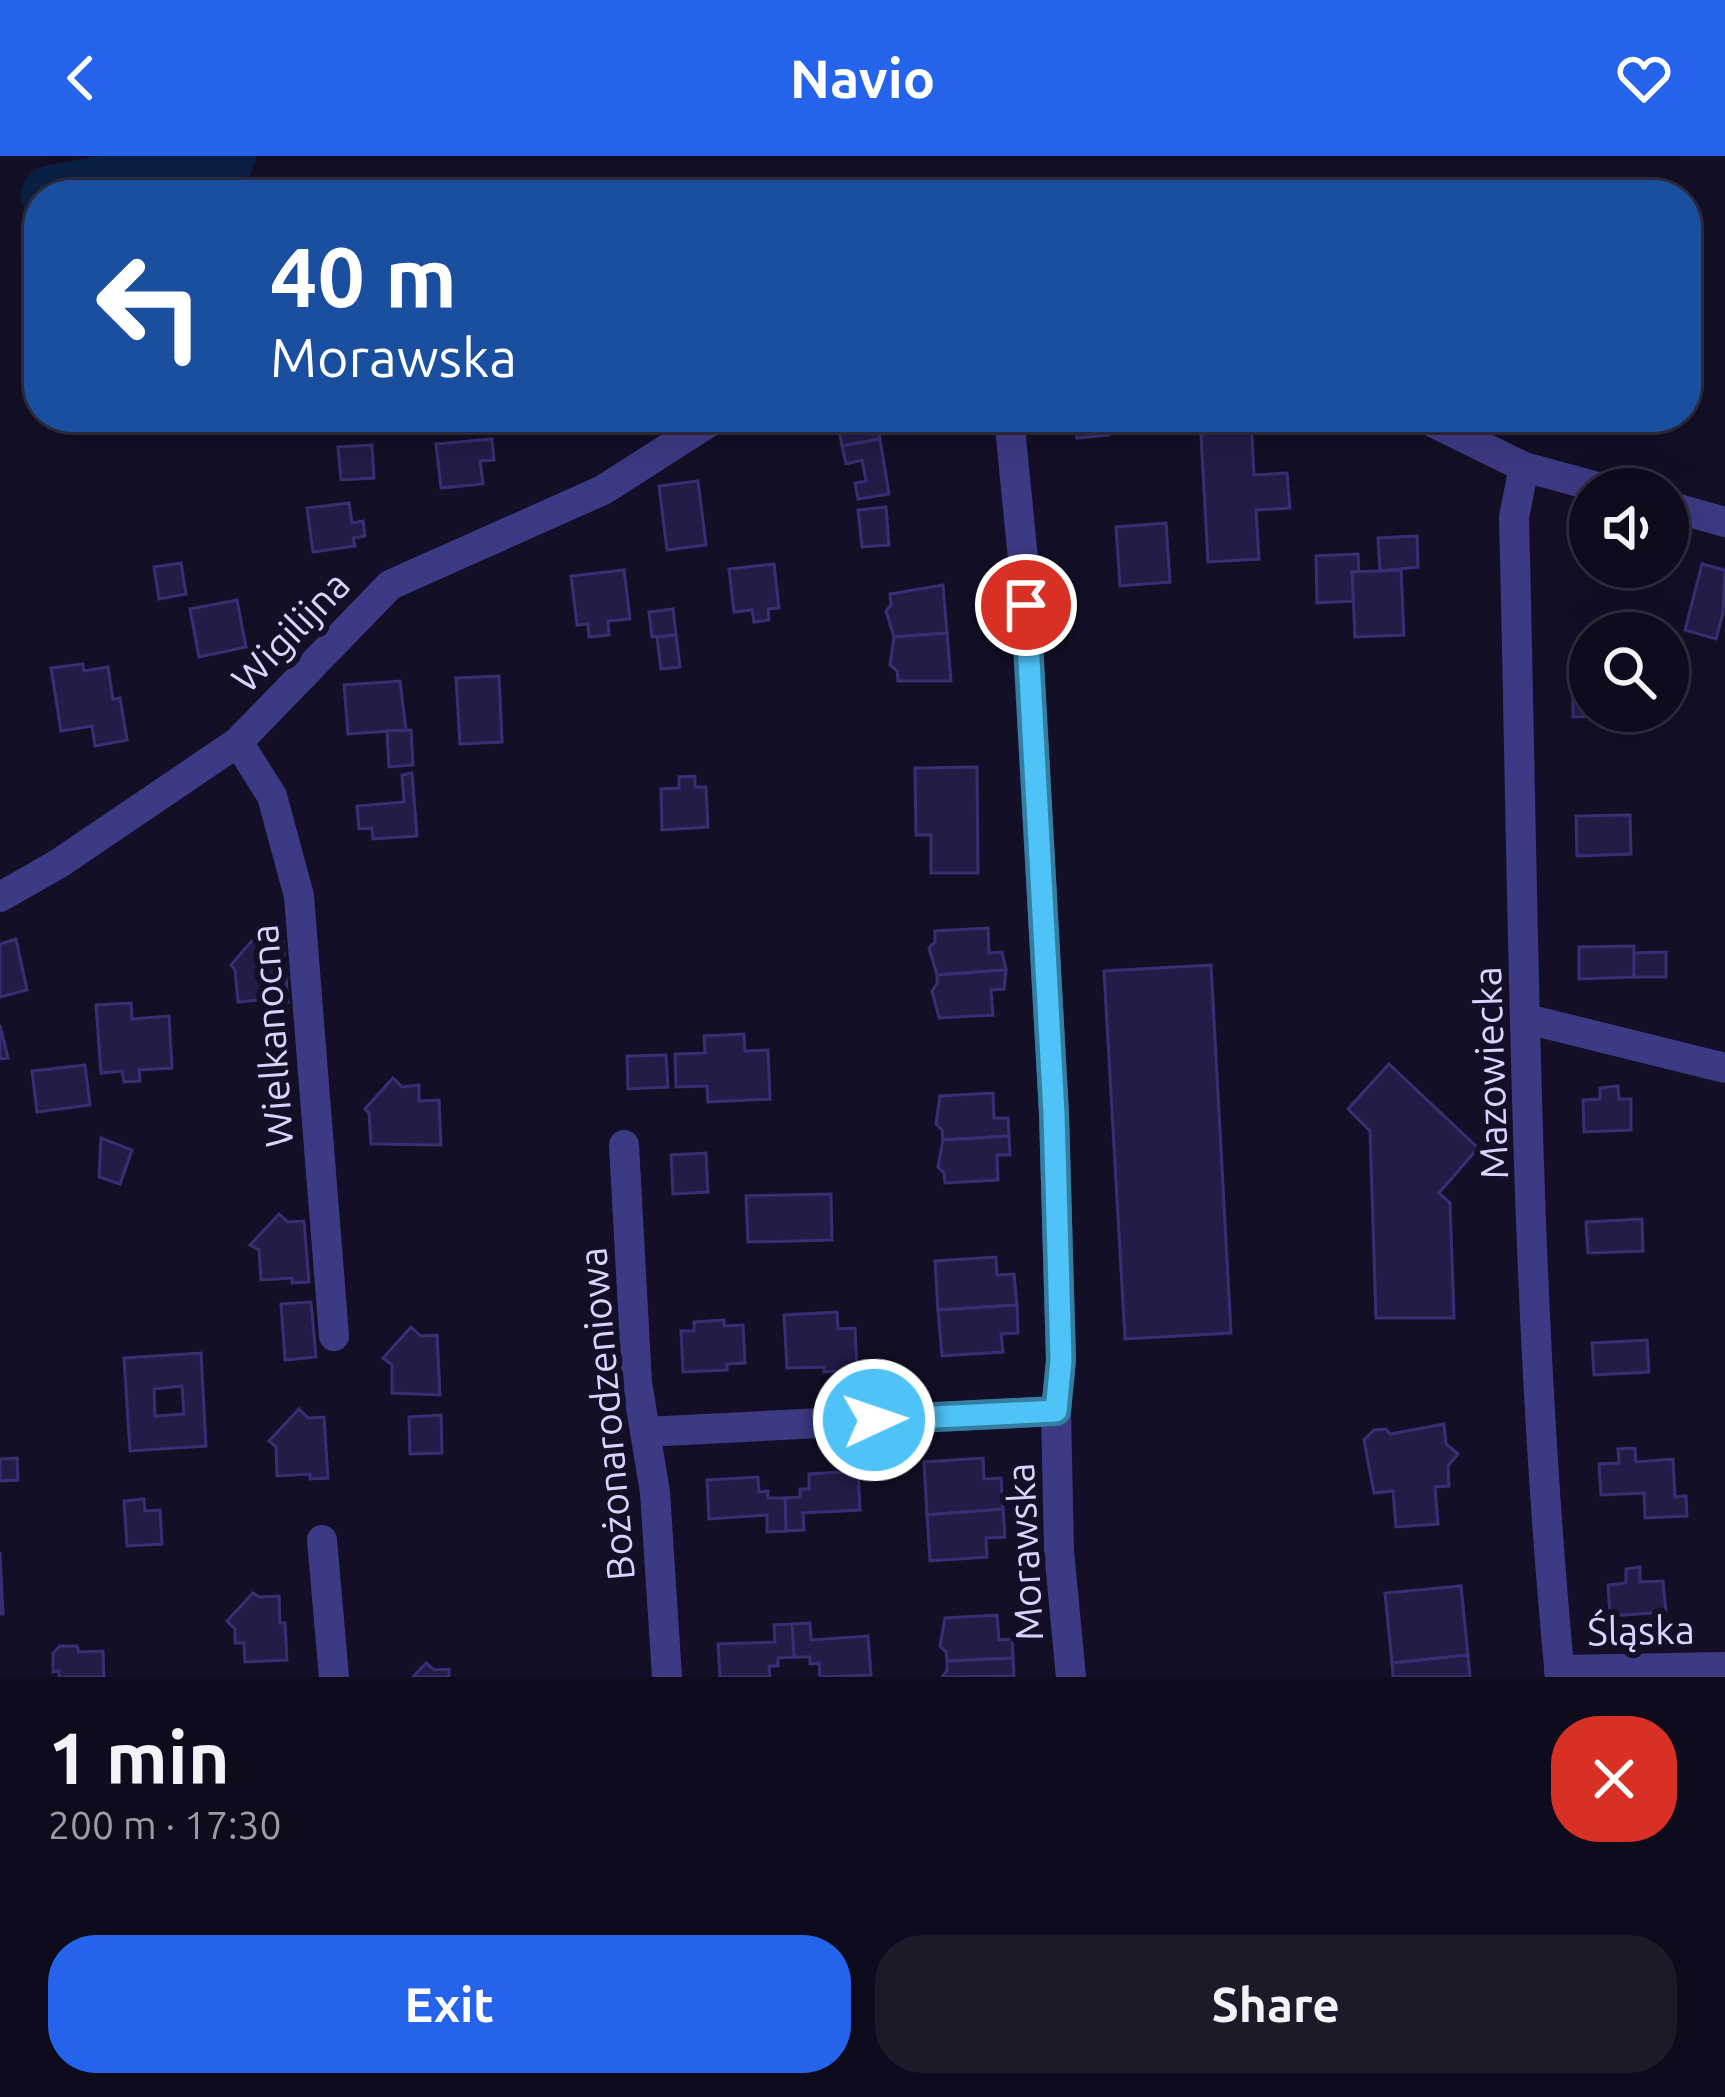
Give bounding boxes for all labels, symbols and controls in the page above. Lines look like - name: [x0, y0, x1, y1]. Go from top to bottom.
- icon: back: [48, 45, 114, 111]
- icon: heart: [1611, 45, 1677, 111]
- text: Navio: [790, 48, 935, 108]
- icon: left: [72, 228, 228, 384]
- text: 40 m: [270, 229, 457, 323]
- text: Morawska: [270, 327, 517, 387]
- map controls: [1569, 468, 1689, 732]
- button: sound: [1569, 468, 1689, 588]
- pin: [975, 554, 1077, 656]
- street label: Wigilijna: [223, 562, 357, 700]
- icon: arrive: [993, 572, 1059, 638]
- button: search: [1569, 612, 1689, 732]
- street label: Wielkanocna: [242, 923, 300, 1149]
- street label: Mazowiecka: [1465, 966, 1515, 1180]
- street label: Bożonarodzeniowa: [570, 1246, 642, 1582]
- position arrow: [811, 1357, 937, 1483]
- street label: Morawska: [998, 1462, 1050, 1642]
- street label: Śląska: [1587, 1607, 1695, 1652]
- button: close: [1551, 1716, 1677, 1842]
- text: 1 min: [48, 1717, 230, 1798]
- text: 200 m · 17:30: [48, 1803, 282, 1846]
- button: Exit: [48, 1935, 851, 2073]
- button: Share: [875, 1935, 1677, 2073]

